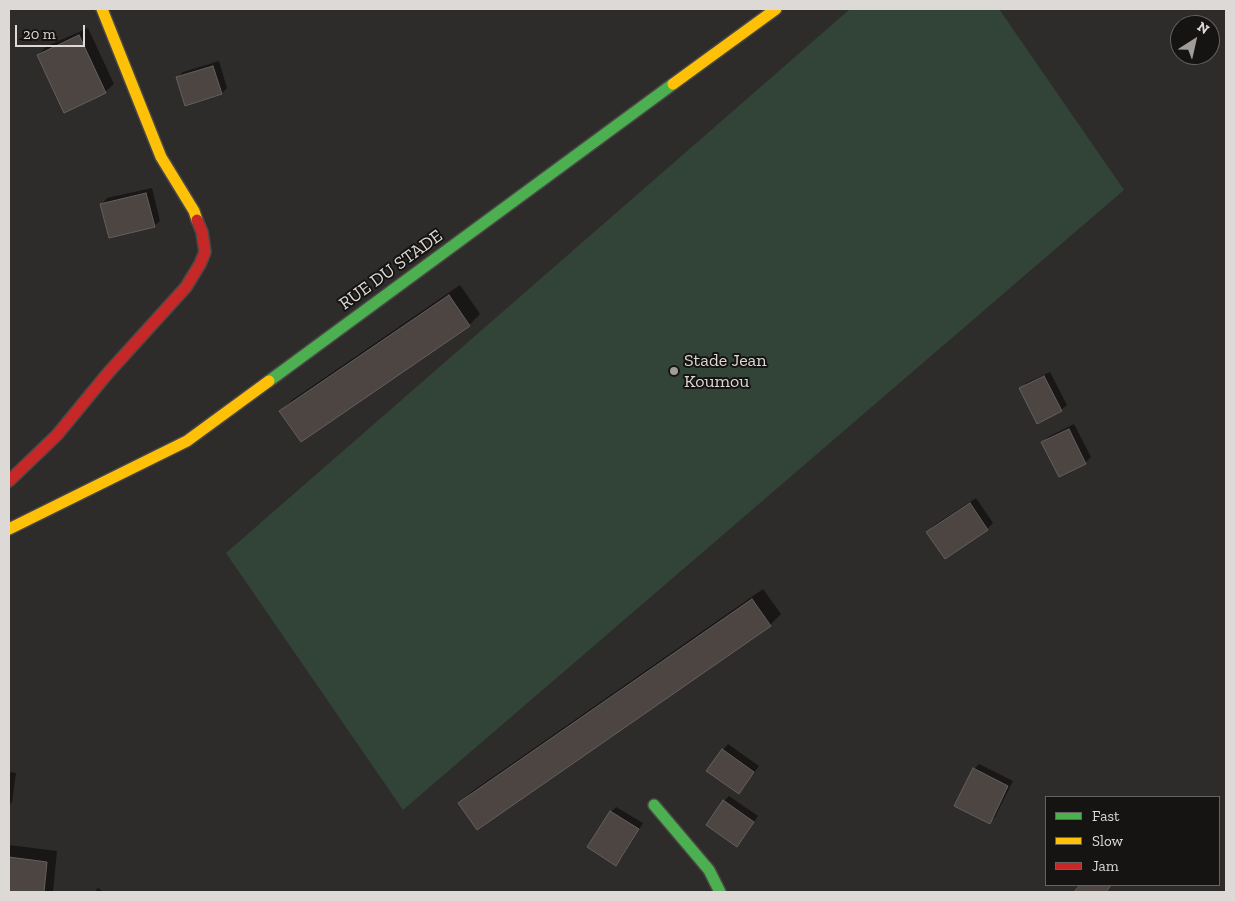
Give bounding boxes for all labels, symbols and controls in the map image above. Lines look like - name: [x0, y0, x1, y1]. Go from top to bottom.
- scale bar: [18, 15, 88, 47]
- north arrow: [1170, 15, 1220, 65]
- text: N: [1194, 18, 1213, 38]
- text: 20 m: [23, 25, 56, 43]
- street label: RUE DU STADE: [335, 225, 447, 315]
- place label: Stade Jean Koumou: [684, 350, 767, 392]
- marker: Stade Jean Koumou: [668, 365, 680, 377]
- legend: [1045, 796, 1220, 886]
- text: Fast: [1092, 807, 1120, 825]
- text: Slow: [1092, 832, 1123, 850]
- text: Jam: [1092, 857, 1119, 875]

